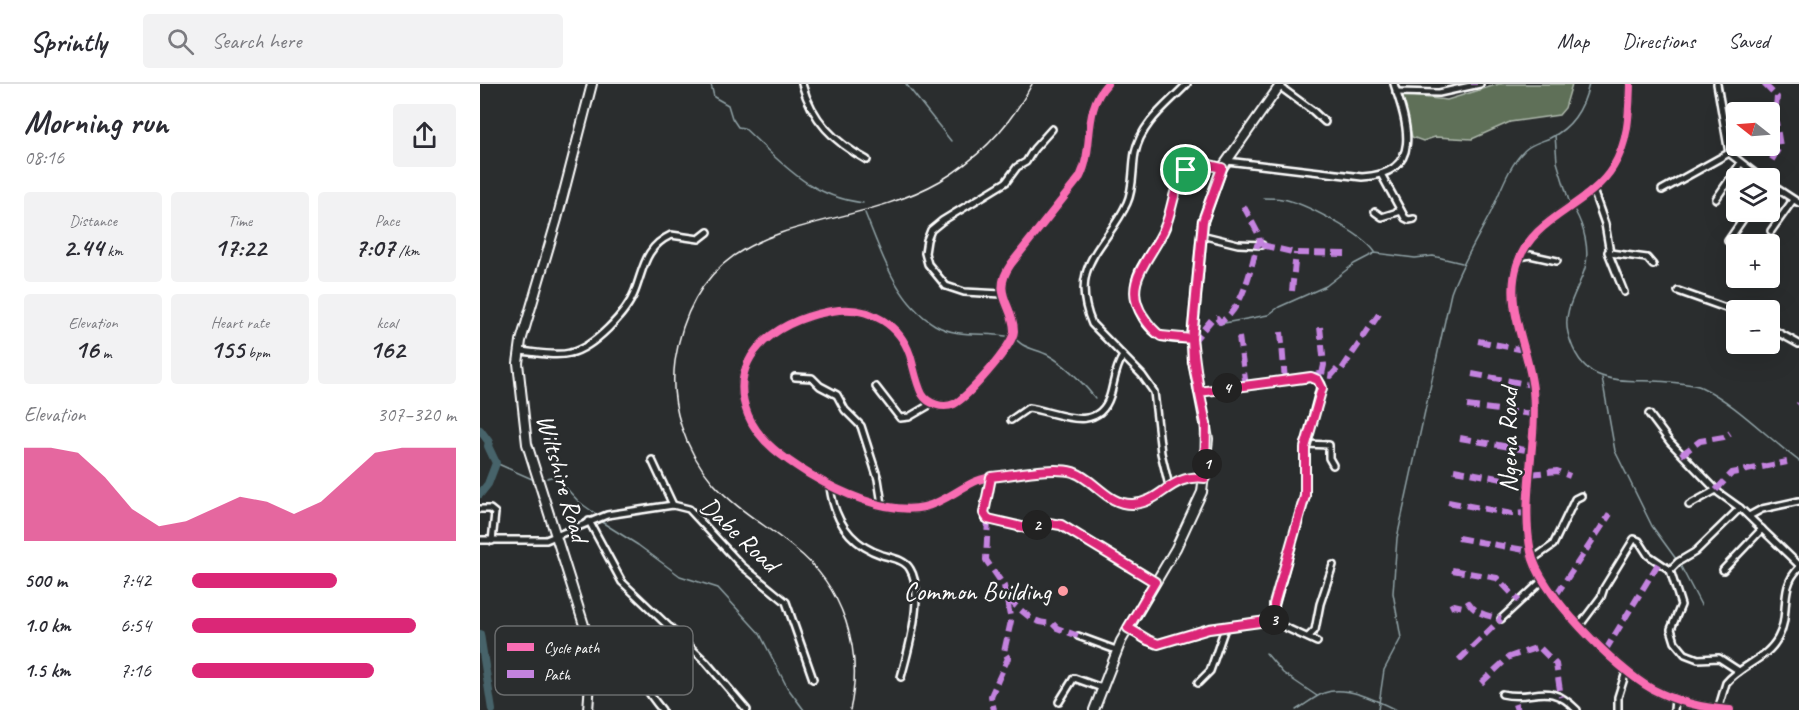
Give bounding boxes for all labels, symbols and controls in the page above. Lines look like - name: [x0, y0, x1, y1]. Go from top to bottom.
- search box: [143, 14, 563, 68]
- text: Sprintly: [30, 24, 107, 59]
- icon: search: [164, 25, 197, 58]
- text: Search here: [212, 27, 301, 55]
- text: Map: [1557, 28, 1589, 54]
- text: Directions: [1622, 28, 1695, 54]
- text: Saved: [1728, 28, 1769, 54]
- text: Morning run: [24, 101, 168, 143]
- north arrow: [1726, 102, 1780, 156]
- map controls: [1726, 102, 1780, 354]
- button: share: [393, 104, 456, 167]
- pin: [1160, 144, 1211, 195]
- text: 08:16: [24, 145, 64, 170]
- icon: arrive: [1169, 153, 1202, 186]
- button: layers: [1726, 168, 1780, 222]
- text: Distance: [69, 211, 117, 231]
- text: Time: [228, 211, 252, 231]
- text: Pace: [375, 211, 399, 231]
- text: 2.44: [63, 231, 103, 264]
- text: 17:22: [214, 231, 266, 264]
- text: 7:07: [355, 231, 395, 264]
- button: +: [1726, 234, 1780, 288]
- text: km: [103, 241, 123, 261]
- text: /km: [395, 241, 419, 261]
- button: −: [1726, 300, 1780, 354]
- text: Elevation: [68, 313, 118, 333]
- text: Heart rate: [211, 313, 269, 333]
- text: kcal: [376, 313, 398, 333]
- text: 16: [75, 333, 99, 366]
- text: 155: [210, 333, 244, 366]
- text: 162: [369, 333, 405, 366]
- text: m: [99, 343, 111, 363]
- text: bpm: [244, 343, 270, 363]
- pin: 4: [1212, 373, 1242, 403]
- text: 4: [1223, 378, 1231, 398]
- street label: Ngena Road: [1492, 383, 1525, 493]
- text: Elevation: [24, 402, 86, 427]
- text: 307–320 m: [377, 402, 456, 427]
- street label: Wiltshire Road: [529, 411, 597, 549]
- pin: 1: [1192, 449, 1222, 479]
- text: 1: [1203, 454, 1211, 474]
- street label: Dabe Road: [693, 490, 789, 582]
- pin: 2: [1022, 510, 1052, 540]
- text: 2: [1033, 515, 1041, 535]
- text: 500 m: [24, 568, 67, 593]
- text: 7:42: [120, 568, 151, 593]
- place label: Common Building: [904, 575, 1053, 608]
- marker: Common Building: [1056, 584, 1070, 598]
- pin: 3: [1259, 605, 1289, 635]
- text: 3: [1270, 610, 1278, 630]
- text: 1.0 km: [24, 613, 71, 638]
- text: 6:54: [120, 613, 151, 638]
- legend: [495, 626, 693, 695]
- text: Cycle path: [544, 638, 600, 658]
- text: 1.5 km: [24, 658, 70, 683]
- text: 7:16: [120, 658, 151, 683]
- text: Path: [544, 665, 571, 685]

